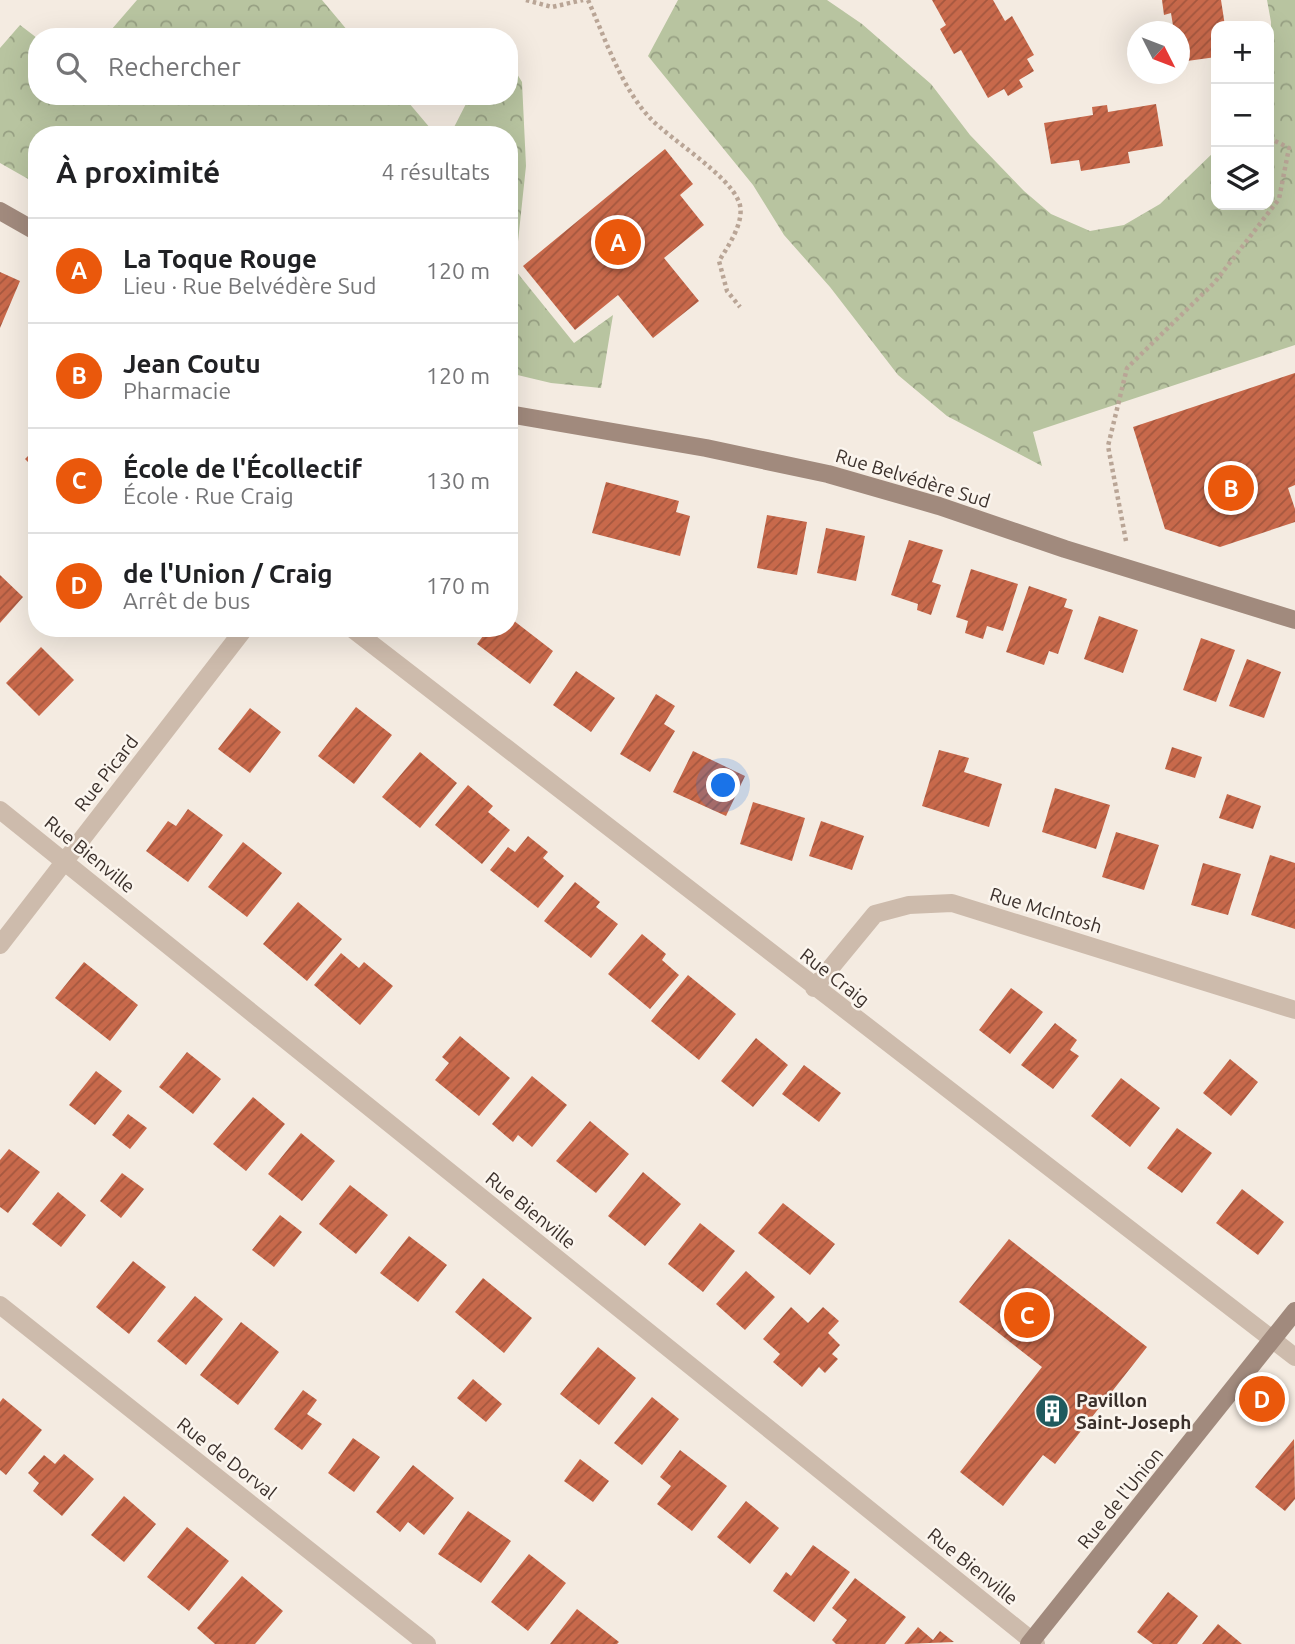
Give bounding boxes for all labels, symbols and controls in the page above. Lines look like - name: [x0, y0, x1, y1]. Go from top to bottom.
- north arrow: [1127, 21, 1190, 84]
- map controls: [1211, 21, 1274, 210]
- button: +: [1211, 21, 1274, 84]
- search box: [28, 28, 518, 105]
- icon: search: [52, 48, 90, 86]
- text: Rechercher: [108, 52, 241, 81]
- button: −: [1211, 84, 1274, 147]
- button: layers: [1211, 147, 1274, 210]
- text: À proximité: [56, 155, 220, 189]
- text: 4 résultats: [381, 159, 490, 184]
- pin: A: [595, 216, 641, 268]
- text: La Toque Rouge: [123, 244, 317, 273]
- text: A: [71, 258, 87, 283]
- text: 120 m: [426, 258, 490, 283]
- text: Lieu · Rue Belvédère Sud: [123, 273, 376, 298]
- text: Jean Coutu: [123, 349, 261, 378]
- text: B: [71, 363, 87, 388]
- text: 120 m: [426, 363, 490, 388]
- text: Pharmacie: [123, 378, 231, 403]
- street label: Rue Belvédère Sud: [833, 444, 993, 512]
- text: École de l'Écollectif: [123, 454, 362, 483]
- pin: B: [1208, 462, 1254, 514]
- text: C: [72, 468, 86, 493]
- text: 130 m: [426, 468, 490, 493]
- text: École · Rue Craig: [123, 483, 294, 508]
- text: de l'Union / Craig: [123, 559, 333, 588]
- text: D: [71, 573, 87, 598]
- text: 170 m: [426, 573, 490, 598]
- text: Arrêt de bus: [123, 588, 250, 613]
- street label: Rue Picard: [70, 731, 142, 815]
- your location: [706, 768, 740, 802]
- street label: Rue Bienville: [40, 811, 140, 897]
- street label: Rue McIntosh: [987, 882, 1105, 938]
- street label: Rue Craig: [796, 943, 874, 1011]
- street label: Rue Bienville: [481, 1167, 581, 1253]
- pin: C: [1004, 1289, 1050, 1341]
- pin: D: [1239, 1373, 1285, 1425]
- place label: Pavillon Saint-Joseph: [1076, 1389, 1191, 1433]
- building icon: Pavillon Saint-Joseph: [1033, 1392, 1071, 1430]
- street label: Rue de Dorval: [173, 1413, 281, 1504]
- street label: Rue de l'Union: [1073, 1443, 1167, 1553]
- street label: Rue Bienville: [923, 1523, 1023, 1609]

